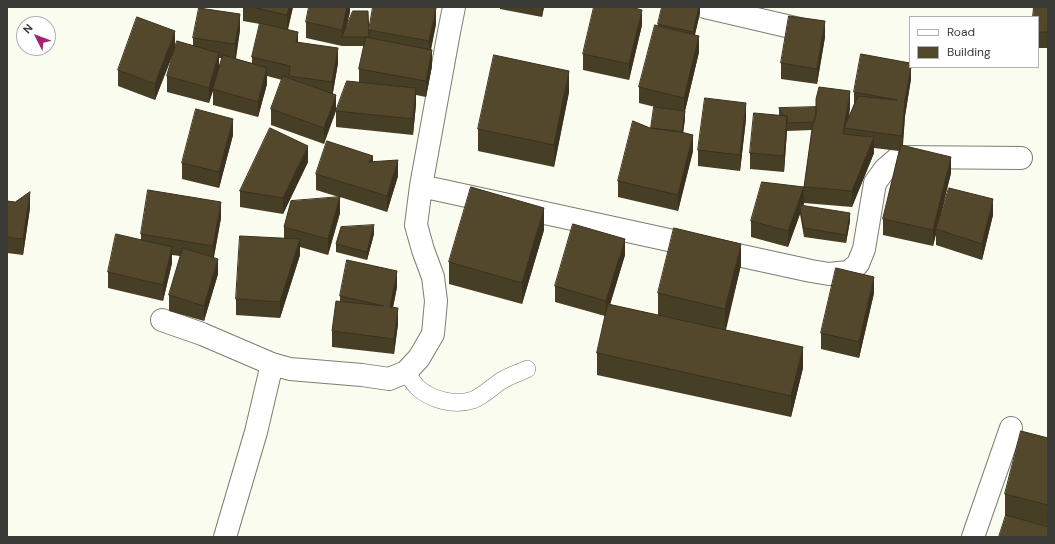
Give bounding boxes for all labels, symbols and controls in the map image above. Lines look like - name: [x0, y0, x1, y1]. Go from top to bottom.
- north arrow: [16, 16, 56, 56]
- legend: [909, 16, 1039, 68]
- text: N: [20, 21, 36, 36]
- text: Road: [947, 24, 975, 40]
- text: Building: [947, 44, 991, 60]

